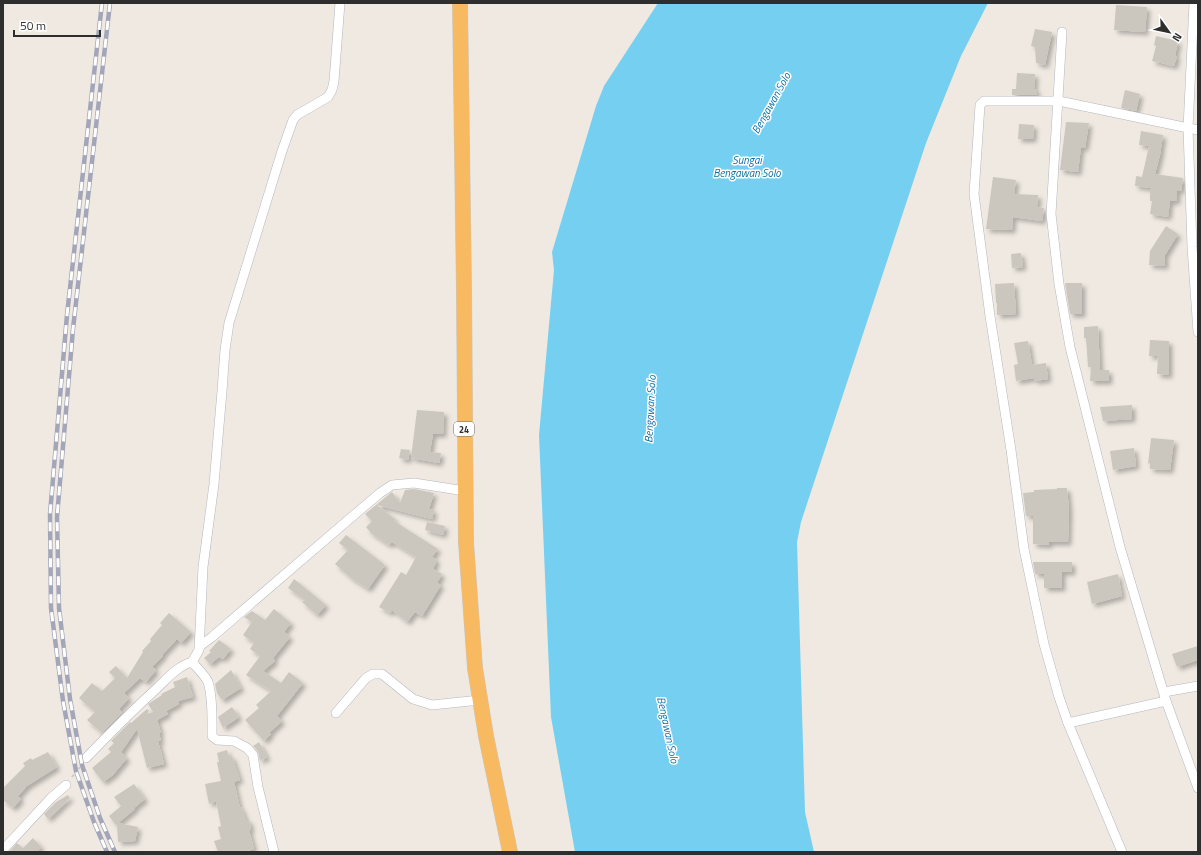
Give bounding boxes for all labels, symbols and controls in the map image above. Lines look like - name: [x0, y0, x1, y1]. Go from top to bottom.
- scale bar: [14, 12, 100, 38]
- north arrow: [1149, 12, 1189, 52]
- text: 50 m: [20, 16, 46, 35]
- text: N: [1169, 30, 1186, 45]
- water label: Bengawan Solo: [748, 69, 795, 136]
- water label: Sungai Bengawan Solo: [713, 152, 781, 181]
- water label: Bengawan Solo: [640, 374, 660, 443]
- road number: 24: [454, 422, 474, 436]
- water label: Bengawan Solo: [653, 695, 683, 765]

